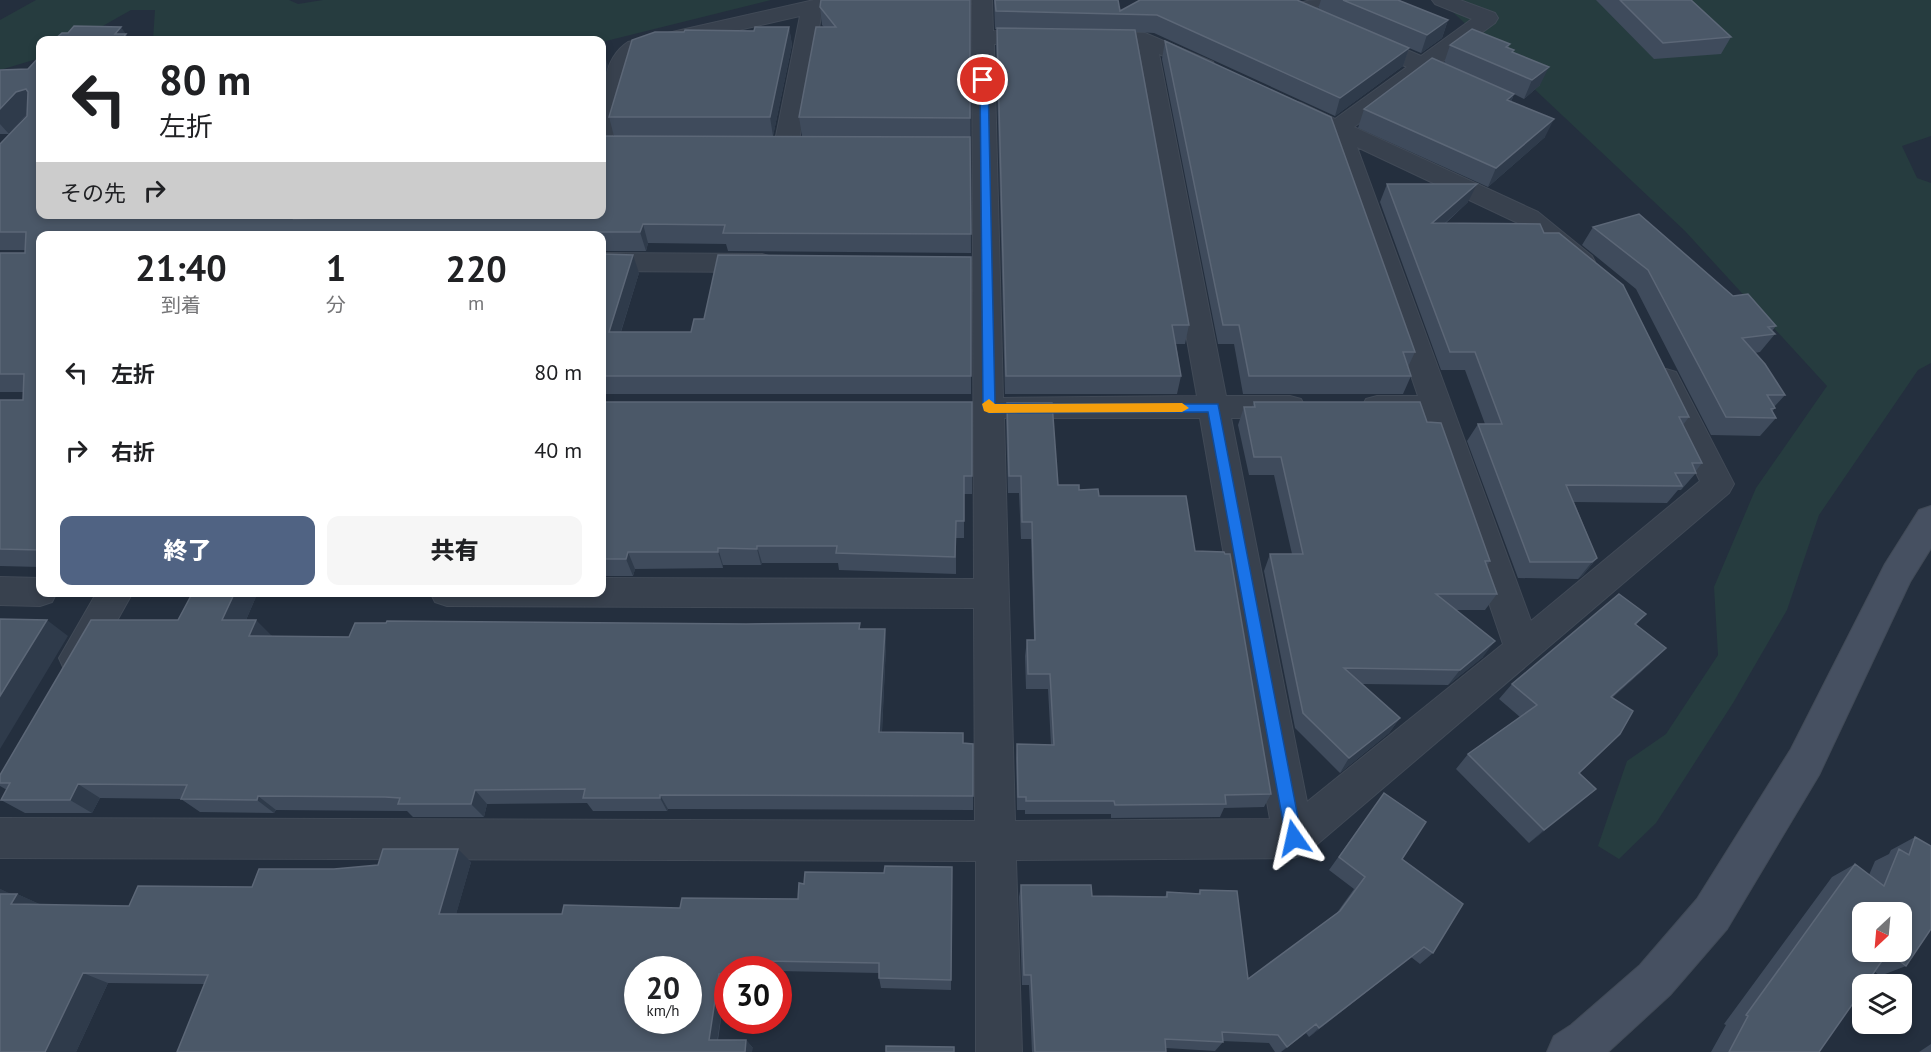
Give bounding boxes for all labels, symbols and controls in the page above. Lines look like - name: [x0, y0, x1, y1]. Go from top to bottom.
- text: 80 m: [159, 52, 251, 107]
- pin: [957, 54, 1008, 105]
- icon: left: [60, 60, 138, 138]
- icon: arrive: [966, 63, 999, 96]
- text: 左折: [159, 109, 213, 143]
- icon: right: [138, 174, 171, 207]
- text: その先: [60, 179, 126, 207]
- text: 21:40: [135, 244, 227, 291]
- text: 1: [326, 244, 346, 291]
- text: 220: [445, 245, 507, 292]
- text: m: [468, 290, 484, 316]
- text: 到着: [161, 292, 201, 318]
- text: 分: [326, 292, 346, 318]
- icon: left: [60, 356, 93, 389]
- text: 80 m: [534, 358, 582, 386]
- text: 左折: [111, 360, 155, 388]
- icon: right: [60, 434, 93, 467]
- text: 40 m: [534, 436, 582, 464]
- text: 右折: [111, 438, 155, 466]
- button: 終了: [60, 516, 315, 585]
- button: 共有: [327, 516, 582, 585]
- position arrow: [1262, 806, 1326, 870]
- north arrow: [1852, 902, 1912, 962]
- map controls: [1852, 902, 1912, 1034]
- speed limit sign: 30: [714, 956, 792, 1034]
- text: 20: [646, 968, 680, 1007]
- button: layers: [1852, 974, 1912, 1034]
- text: km/h: [647, 1001, 679, 1020]

